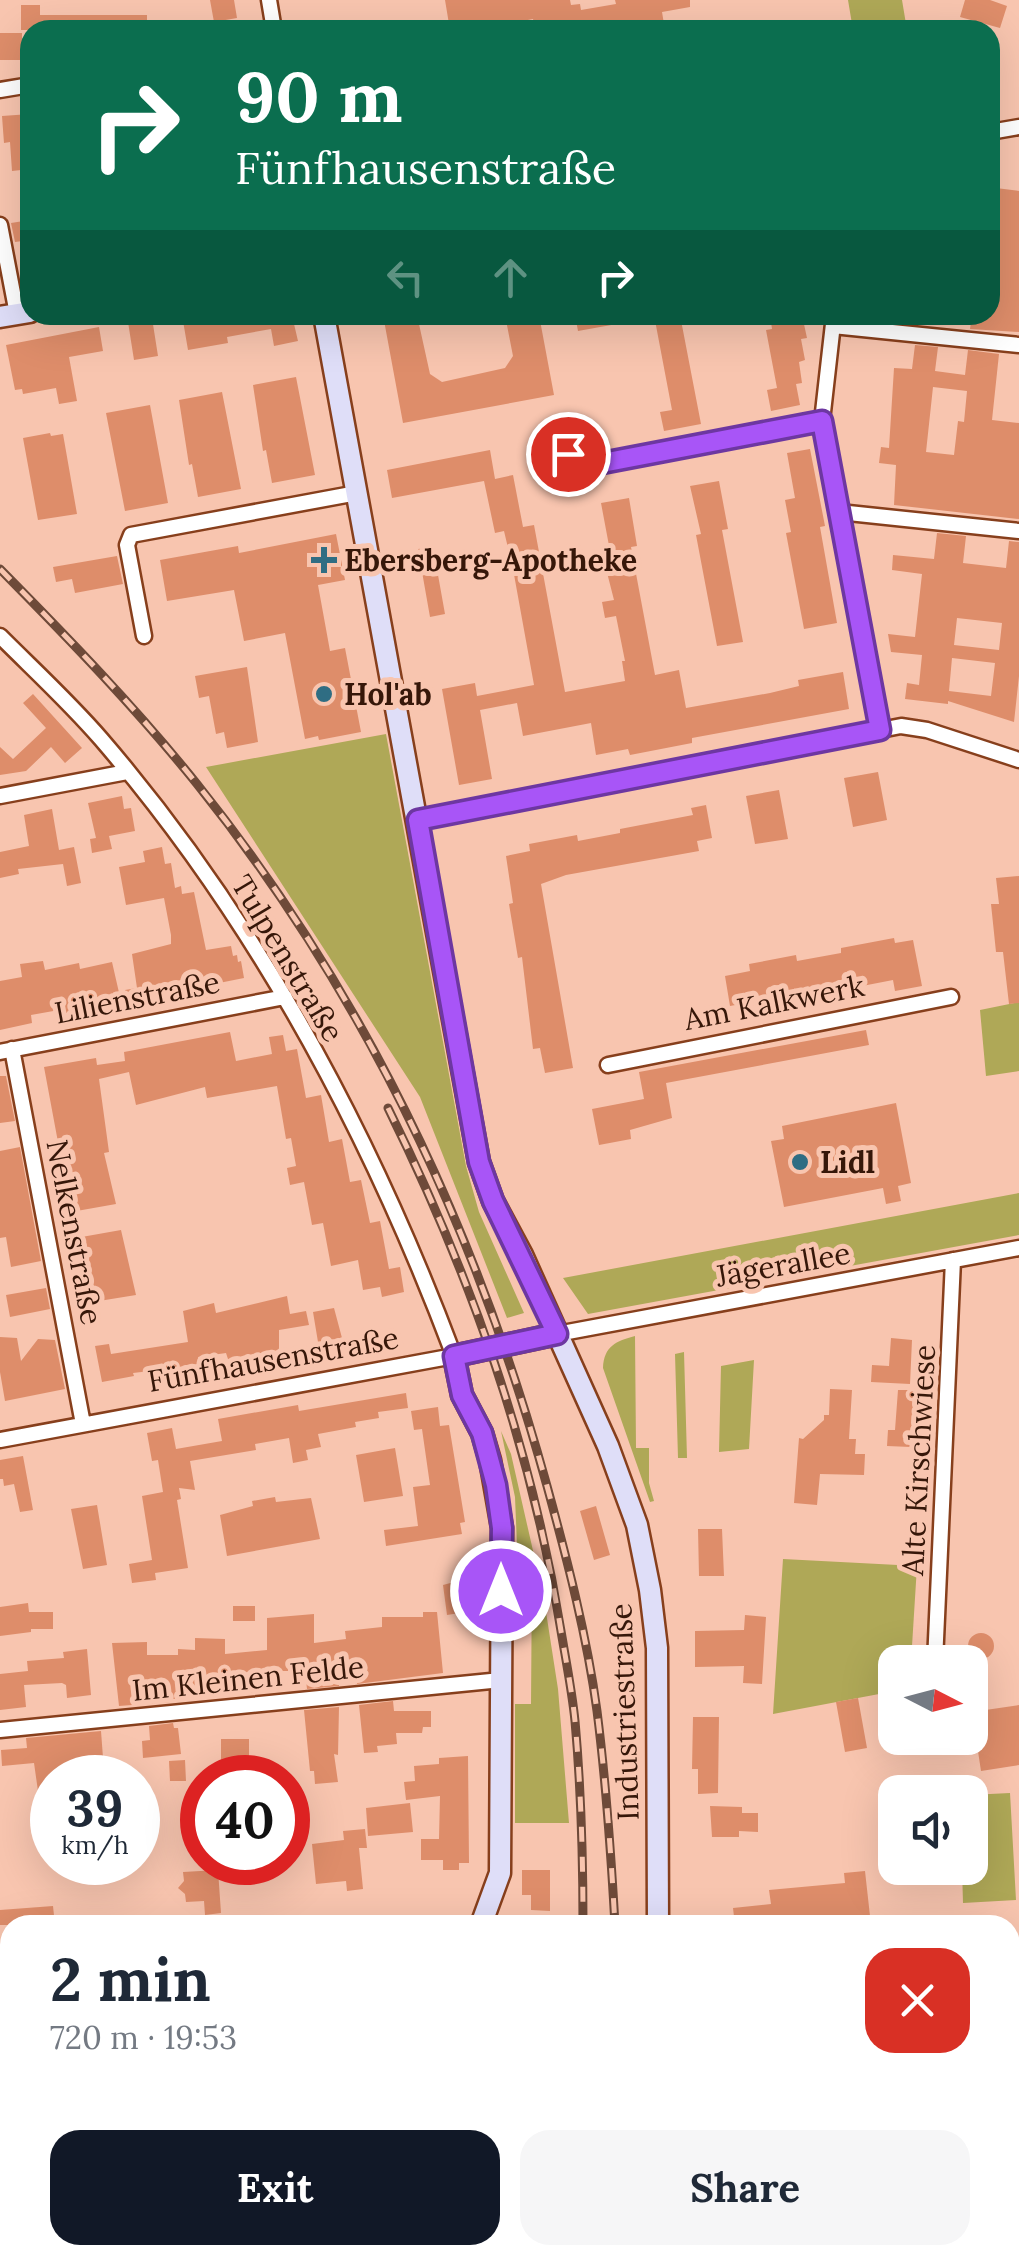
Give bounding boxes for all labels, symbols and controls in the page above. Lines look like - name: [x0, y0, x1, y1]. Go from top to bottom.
- text: 90 m: [235, 52, 403, 141]
- icon: right: [70, 60, 200, 190]
- text: Fünfhausenstraße: [235, 139, 616, 196]
- icon: left: [378, 250, 433, 305]
- icon: ahead: [483, 250, 538, 305]
- icon: right: [588, 250, 643, 305]
- pin: [526, 412, 611, 497]
- icon: arrive: [541, 427, 596, 482]
- place label: Ebersberg-Apotheke: [344, 541, 637, 580]
- marker: Ebersberg-Apotheke: [313, 549, 335, 571]
- place label: Hol'ab: [344, 675, 432, 713]
- marker: Hol'ab: [313, 683, 335, 705]
- street label: Tulpenstraße: [223, 868, 353, 1048]
- street label: Lilienstraße: [51, 962, 223, 1032]
- street label: Am Kalkwerk: [680, 966, 867, 1038]
- street label: Nelkenstraße: [38, 1136, 112, 1328]
- place label: Lidl: [820, 1143, 875, 1181]
- marker: Lidl: [789, 1151, 811, 1173]
- street label: Jägerallee: [712, 1233, 853, 1296]
- street label: Fünfhausenstraße: [145, 1318, 401, 1400]
- street label: Alte Kirschwiese: [893, 1344, 943, 1577]
- position arrow: [449, 1539, 553, 1643]
- street label: Industriestraße: [601, 1603, 647, 1821]
- north arrow: [878, 1645, 988, 1755]
- map controls: [878, 1645, 988, 1885]
- street label: Im Kleinen Felde: [130, 1647, 366, 1709]
- speed limit sign: 40: [180, 1755, 310, 1885]
- button: sound: [878, 1775, 988, 1885]
- text: 39: [67, 1776, 123, 1840]
- text: km/h: [61, 1829, 129, 1861]
- text: 2 min: [50, 1941, 211, 2017]
- button: close: [865, 1948, 970, 2053]
- text: 720 m · 19:53: [50, 2017, 237, 2058]
- button: Exit: [50, 2130, 500, 2245]
- button: Share: [520, 2130, 970, 2245]

